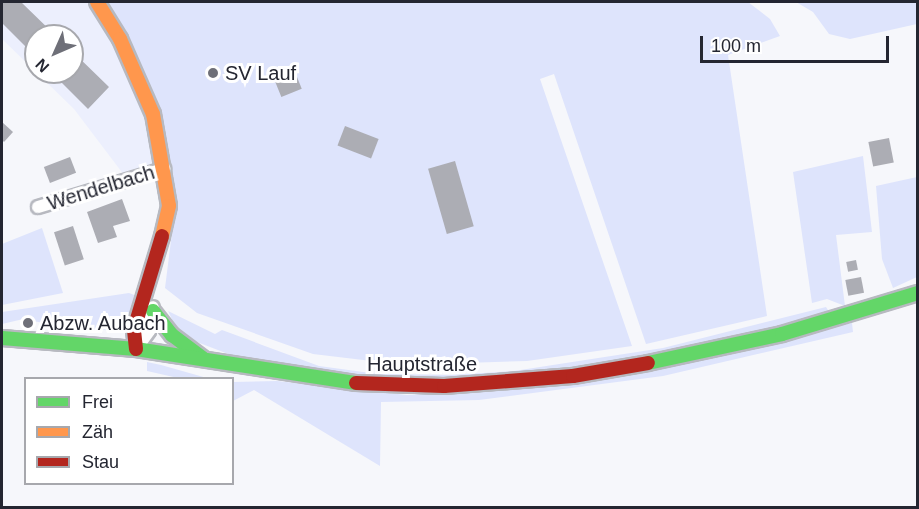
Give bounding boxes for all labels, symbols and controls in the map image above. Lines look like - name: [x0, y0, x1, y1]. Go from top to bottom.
- north arrow: [24, 24, 84, 84]
- scale bar: [703, 24, 892, 62]
- text: 100 m: [711, 36, 761, 56]
- text: N: [32, 56, 52, 76]
- place label: SV Lauf: [225, 61, 296, 85]
- marker: SV Lauf: [206, 66, 220, 80]
- street label: Wendelbach: [45, 160, 157, 216]
- place label: Abzw. Aubach: [40, 311, 167, 335]
- marker: Abzw. Aubach: [21, 316, 35, 330]
- street label: Hauptstraße: [367, 352, 477, 376]
- legend: [24, 377, 234, 485]
- text: Frei: [82, 392, 113, 412]
- text: Zäh: [82, 422, 113, 442]
- text: Stau: [82, 452, 119, 472]

